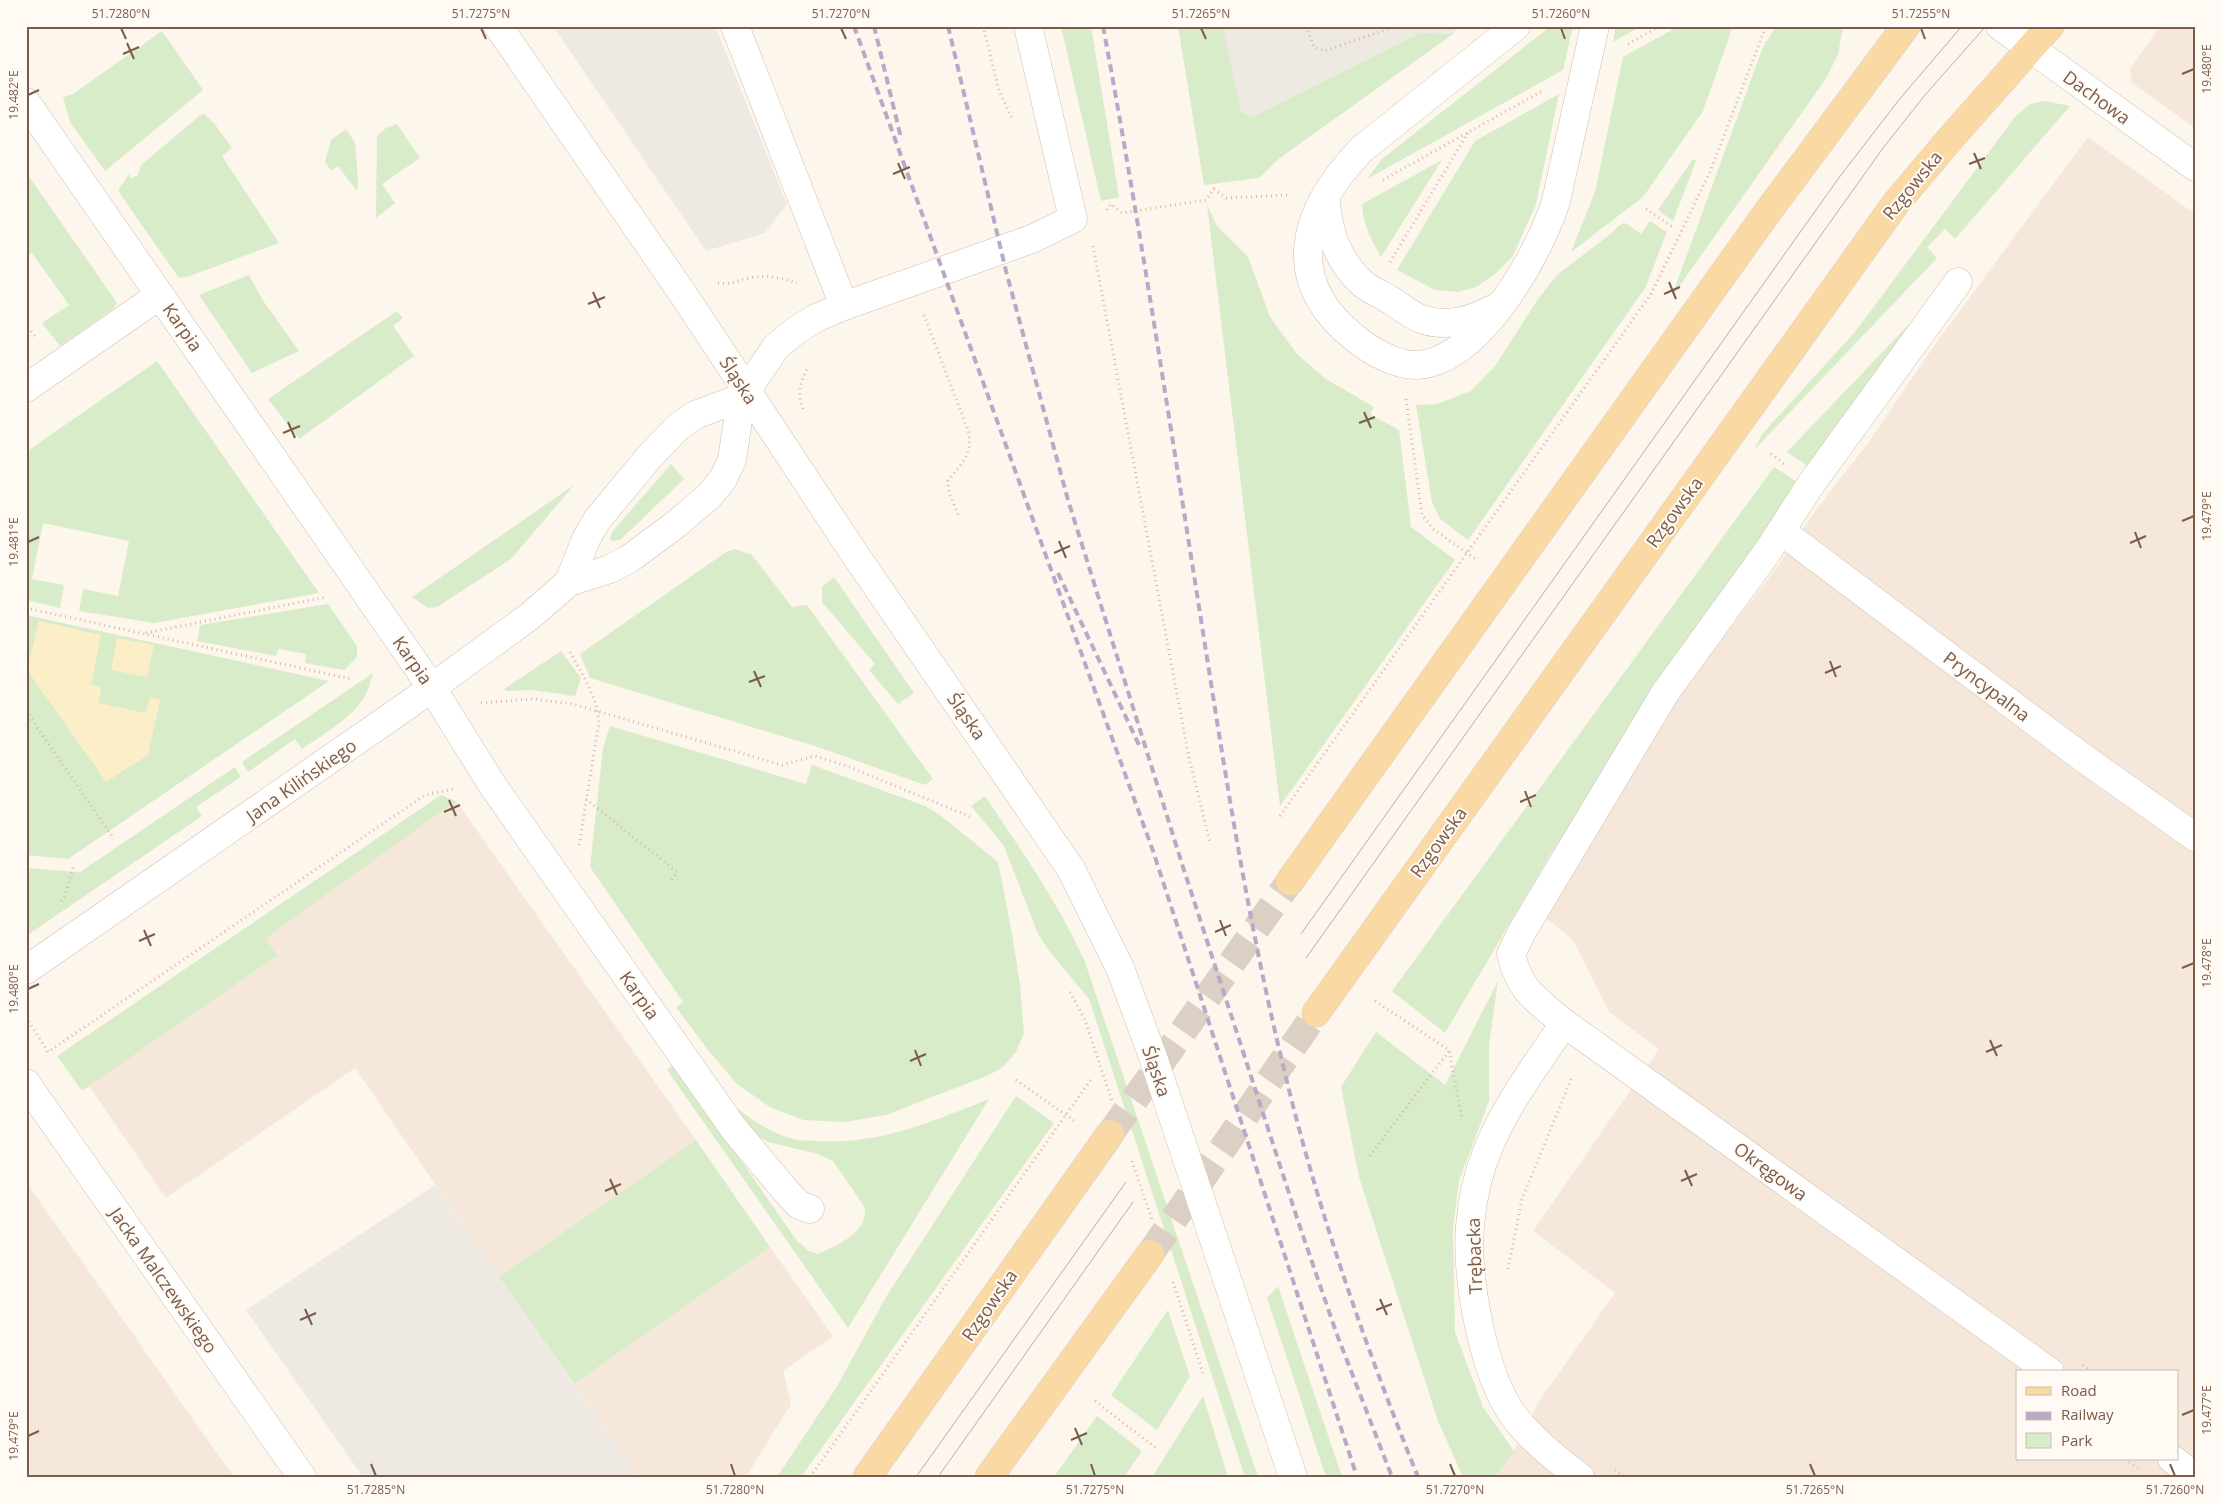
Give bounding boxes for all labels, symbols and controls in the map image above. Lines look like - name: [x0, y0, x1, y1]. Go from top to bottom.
- text: 51.7280°N: [92, 5, 150, 22]
- text: 51.7275°N: [452, 5, 510, 22]
- text: 51.7270°N: [812, 5, 870, 22]
- text: 51.7265°N: [1172, 5, 1230, 22]
- text: 51.7260°N: [1532, 5, 1590, 22]
- text: 51.7255°N: [1892, 5, 1950, 22]
- text: 19.480°E: [2198, 44, 2215, 94]
- street label: Dachowa: [2059, 65, 2135, 129]
- text: 19.482°E: [5, 70, 22, 120]
- street label: Rzgowska: [1877, 146, 1947, 224]
- street label: Karpia: [158, 298, 208, 356]
- street label: Śląska: [715, 351, 763, 409]
- street label: Rzgowska: [1640, 472, 1708, 552]
- text: 19.479°E: [2198, 491, 2215, 541]
- text: 19.481°E: [5, 517, 22, 567]
- street label: Karpia: [388, 631, 438, 689]
- street label: Pryncypalna: [1939, 646, 2035, 726]
- street label: Śląska: [942, 688, 992, 744]
- street label: Jana Kilińskiego: [239, 733, 361, 828]
- street label: Rzgowska: [1404, 802, 1472, 882]
- text: 19.478°E: [2198, 938, 2215, 988]
- text: 19.480°E: [5, 964, 22, 1014]
- street label: Karpia: [615, 966, 665, 1024]
- street label: Śląska: [1137, 1042, 1177, 1100]
- street label: Okręgowa: [1729, 1136, 1813, 1206]
- street label: Jacka Malczewskiego: [103, 1201, 223, 1358]
- street label: Trębacka: [1461, 1217, 1487, 1295]
- street label: Rzgowska: [956, 1264, 1022, 1346]
- legend: [2016, 1370, 2178, 1460]
- text: Road: [2061, 1380, 2097, 1400]
- text: 19.477°E: [2198, 1385, 2215, 1435]
- text: Railway: [2061, 1404, 2114, 1424]
- text: 19.479°E: [5, 1411, 22, 1461]
- text: Park: [2061, 1430, 2092, 1450]
- text: 51.7285°N: [347, 1481, 405, 1498]
- text: 51.7280°N: [706, 1481, 764, 1498]
- text: 51.7275°N: [1066, 1481, 1124, 1498]
- text: 51.7270°N: [1426, 1481, 1484, 1498]
- text: 51.7265°N: [1786, 1481, 1844, 1498]
- text: 51.7260°N: [2146, 1481, 2204, 1498]

